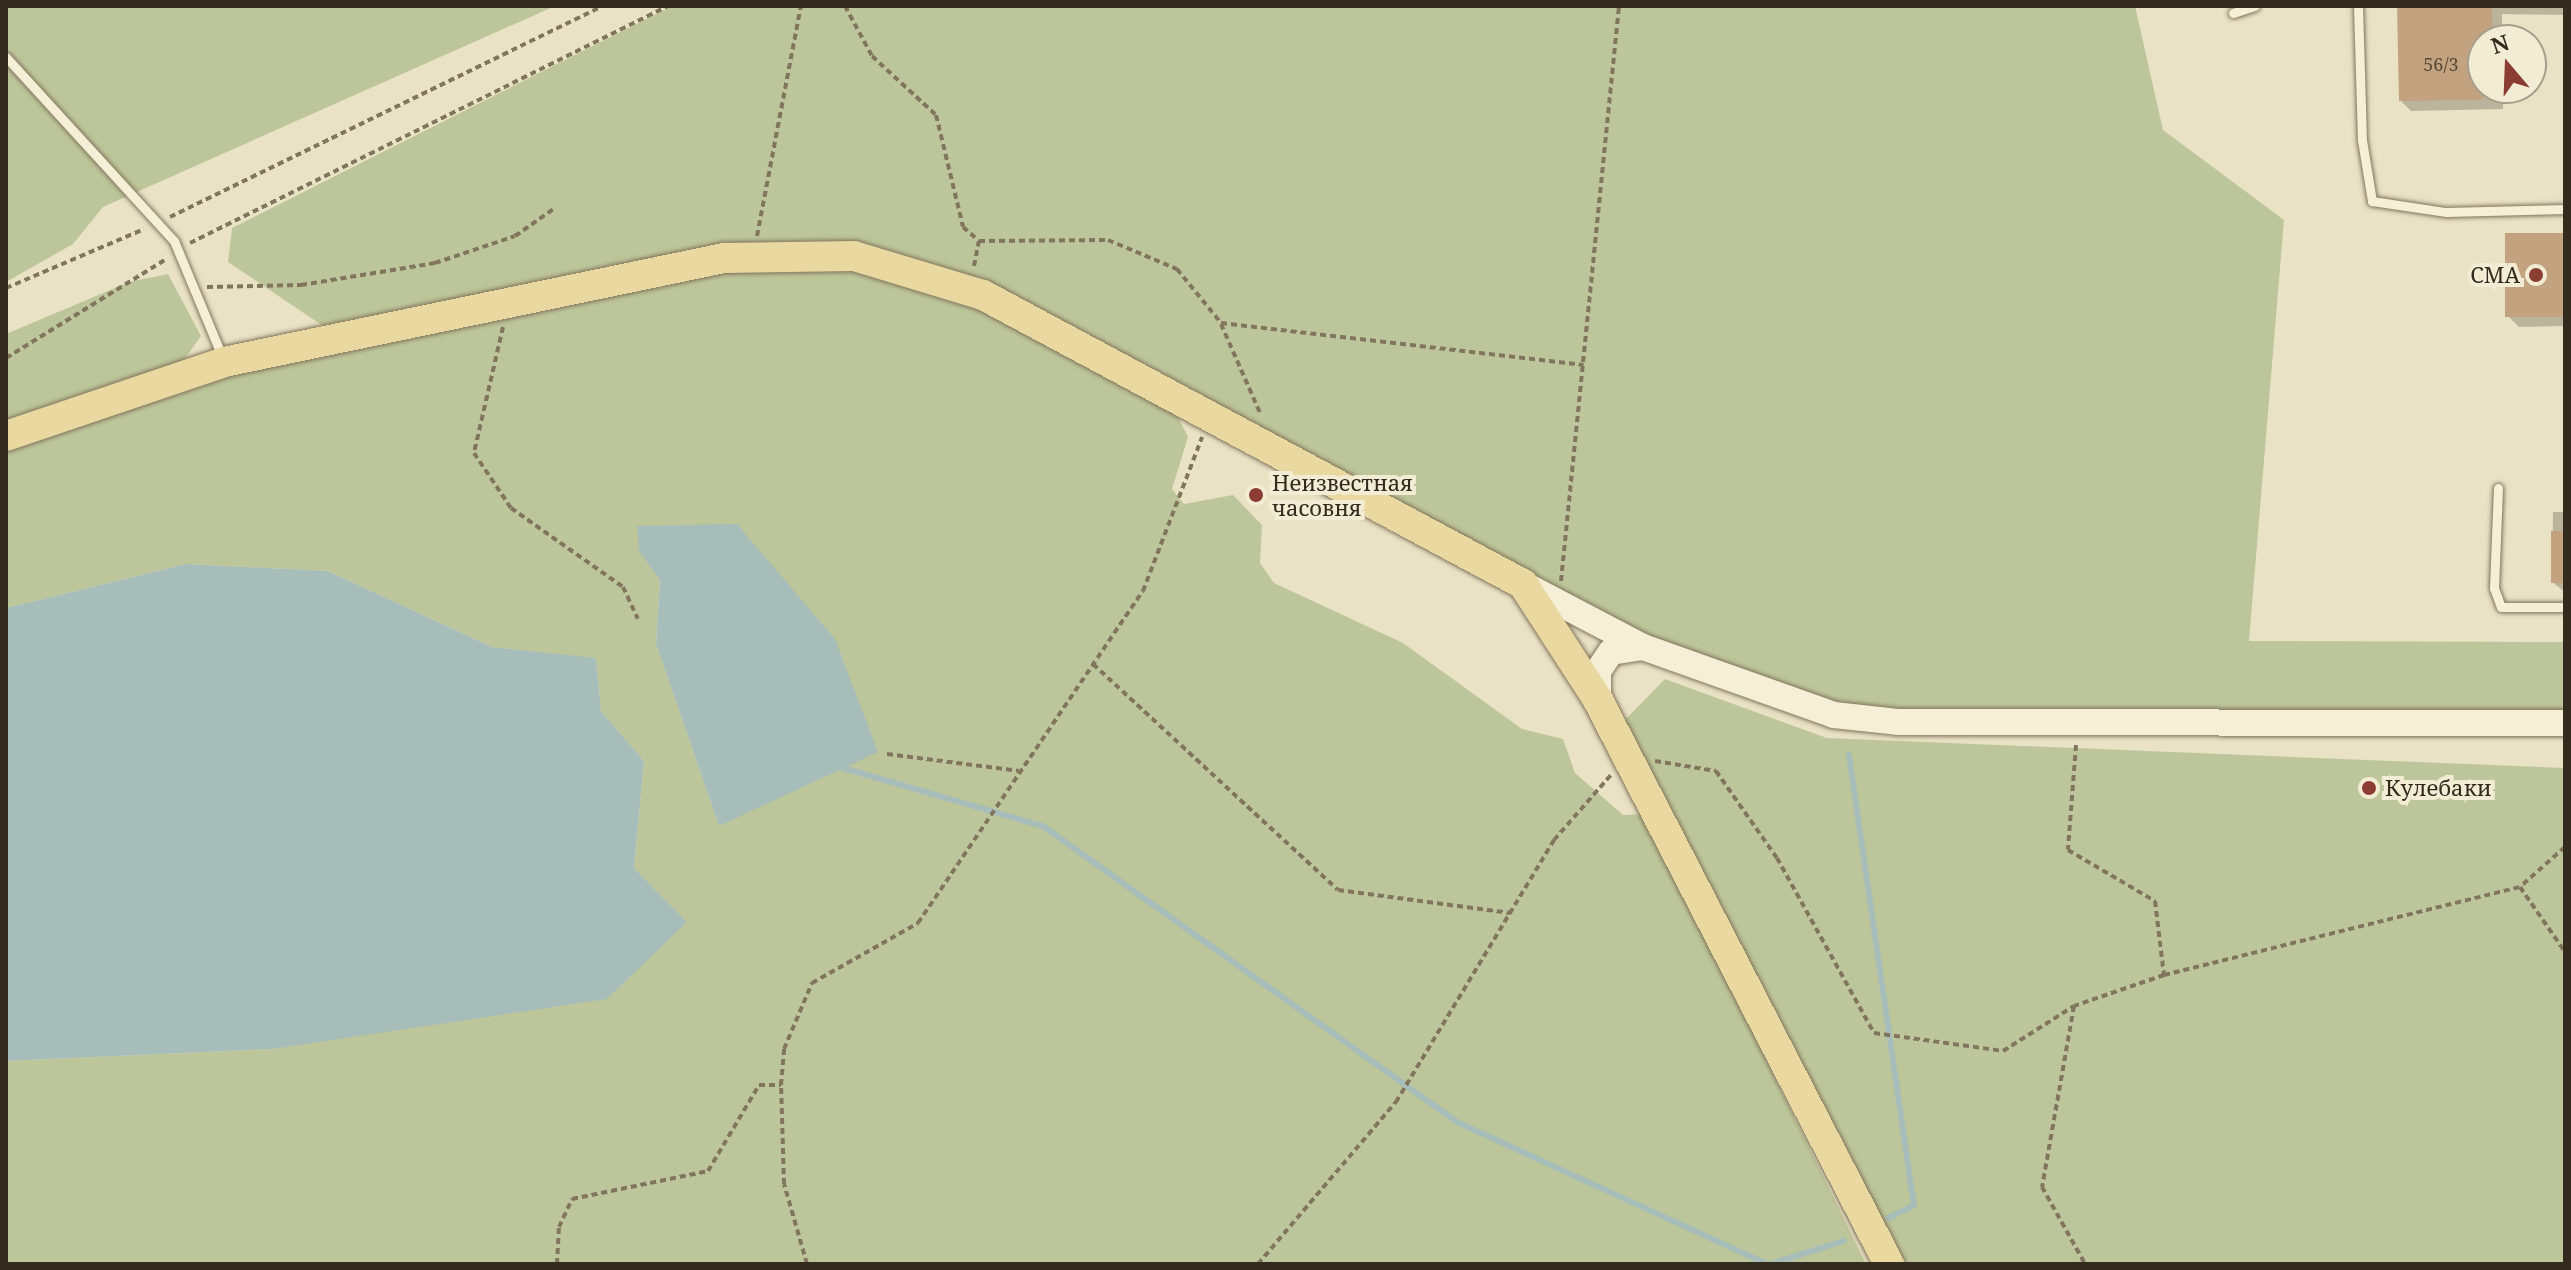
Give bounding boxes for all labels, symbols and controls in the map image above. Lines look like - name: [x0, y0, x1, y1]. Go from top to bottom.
- north arrow: [2467, 24, 2547, 104]
- text: N: [2487, 26, 2513, 60]
- house number: 56/3: [2423, 53, 2459, 75]
- place label: CMA: [2470, 262, 2520, 288]
- marker: CMA: [2527, 266, 2545, 284]
- place label: Неизвестная часовня: [1272, 469, 1413, 520]
- marker: Неизвестная часовня: [1247, 486, 1265, 504]
- place label: Кулебаки: [2385, 775, 2492, 801]
- marker: Кулебаки: [2360, 779, 2378, 797]

